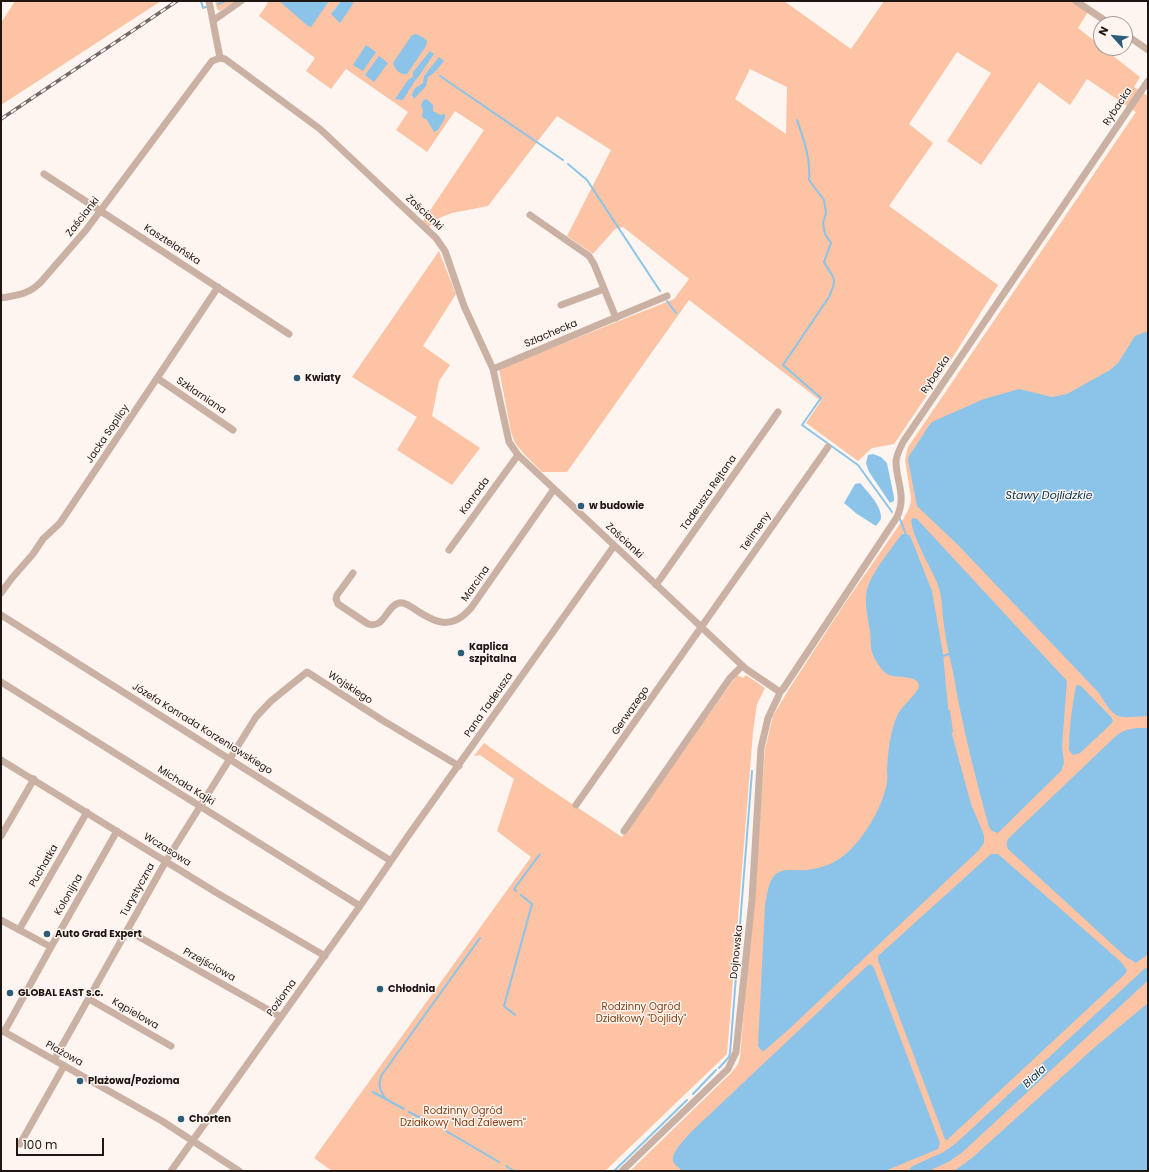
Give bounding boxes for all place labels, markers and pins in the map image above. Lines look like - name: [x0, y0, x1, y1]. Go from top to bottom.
- place label: Kwiaty: [305, 372, 341, 384]
- marker: Kwiaty: [292, 373, 302, 383]
- place label: w budowie: [589, 500, 644, 512]
- marker: w budowie: [576, 501, 586, 511]
- place label: Kaplica szpitalna: [469, 641, 517, 664]
- marker: Kaplica szpitalna: [456, 648, 466, 658]
- place label: Auto Grad Expert: [55, 928, 142, 940]
- marker: Auto Grad Expert: [42, 929, 52, 939]
- place label: Chłodnia: [388, 983, 435, 995]
- marker: Chłodnia: [375, 984, 385, 994]
- place label: GLOBAL EAST s.c.: [18, 987, 103, 999]
- marker: GLOBAL EAST s.c.: [5, 988, 15, 998]
- place label: Plażowa/Pozioma: [88, 1075, 180, 1087]
- marker: Plażowa/Pozioma: [75, 1076, 85, 1086]
- place label: Chorten: [189, 1113, 231, 1125]
- marker: Chorten: [176, 1114, 186, 1124]

